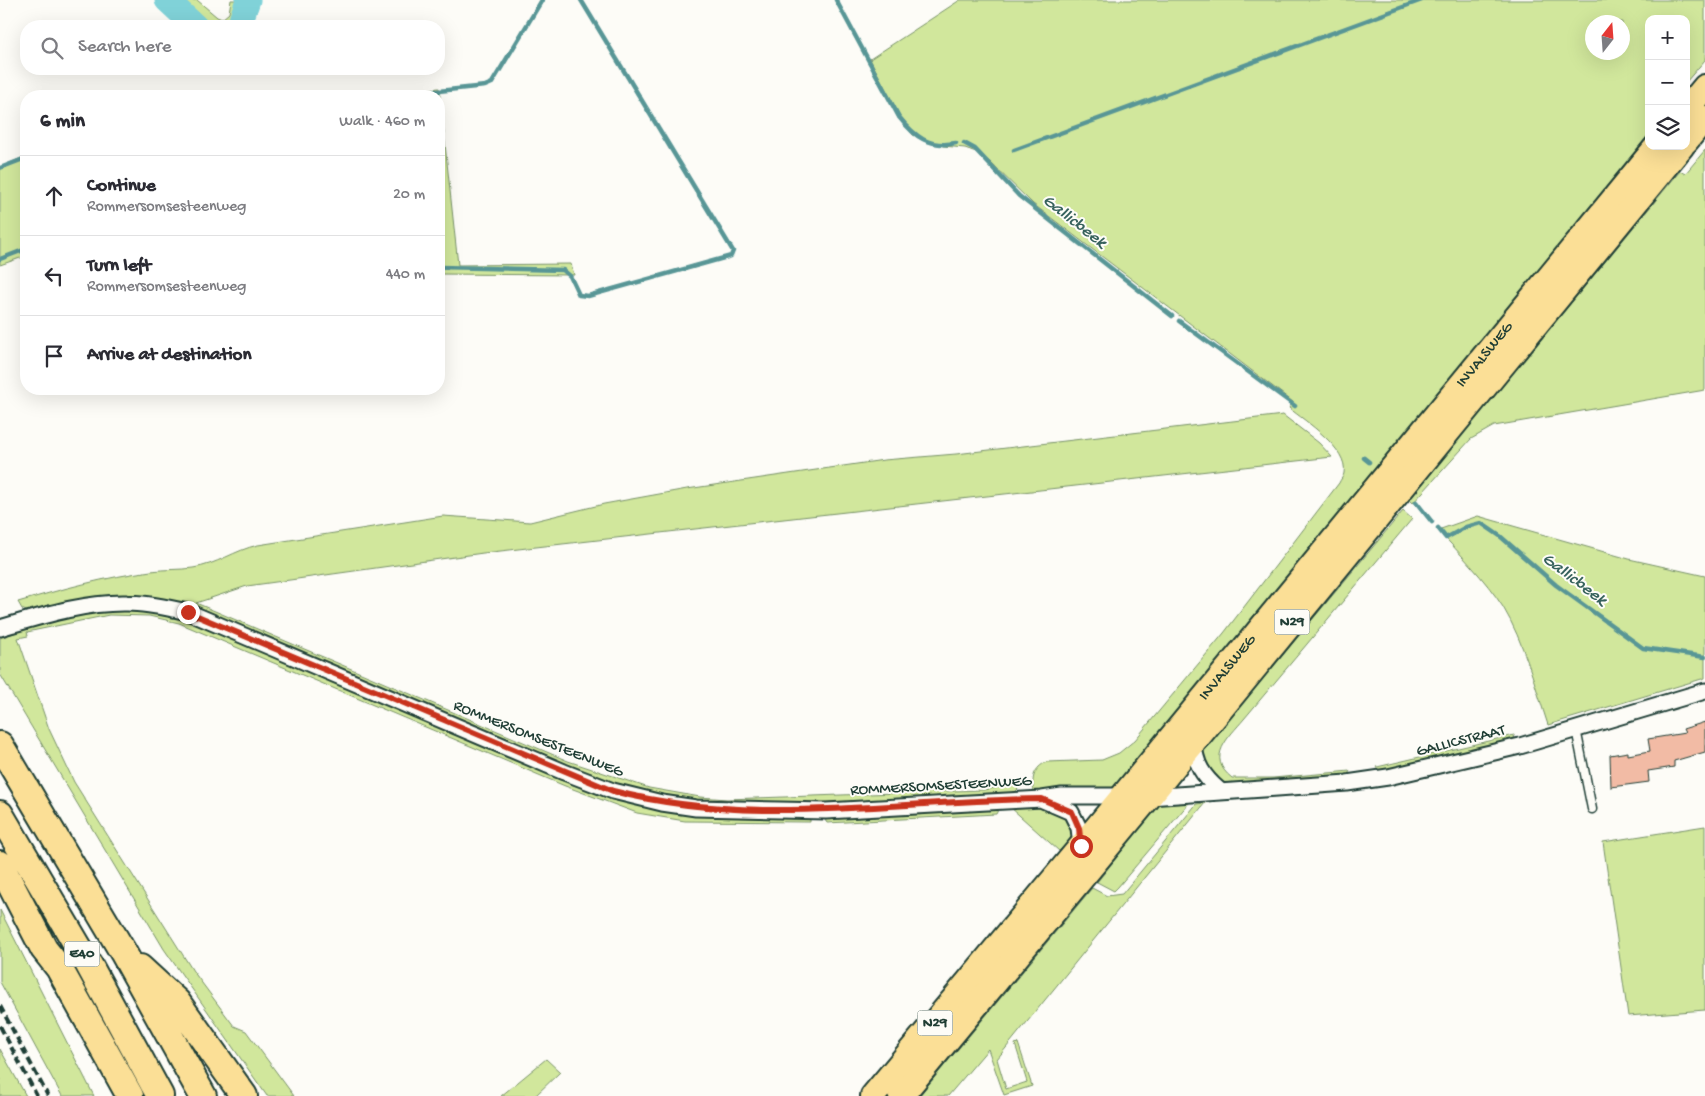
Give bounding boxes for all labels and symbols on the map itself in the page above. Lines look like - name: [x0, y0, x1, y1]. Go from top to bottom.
- north arrow: [1585, 15, 1630, 60]
- water label: Gallicbeek: [1038, 191, 1112, 255]
- street label: INVALSWEG: [1453, 318, 1518, 392]
- water label: Gallicbeek: [1538, 549, 1612, 612]
- route end: [177, 601, 200, 624]
- road number: N29: [1274, 610, 1310, 634]
- street label: INVALSWEG: [1195, 631, 1261, 705]
- street label: ROMMERSOMSESTEENWEG: [450, 697, 627, 783]
- street label: GALLICSTRAAT: [1415, 722, 1508, 762]
- street label: ROMMERSOMSESTEENWEG: [850, 773, 1033, 801]
- route start: [1070, 835, 1093, 858]
- road number: E40: [64, 942, 100, 966]
- road number: N29: [918, 1010, 952, 1036]

